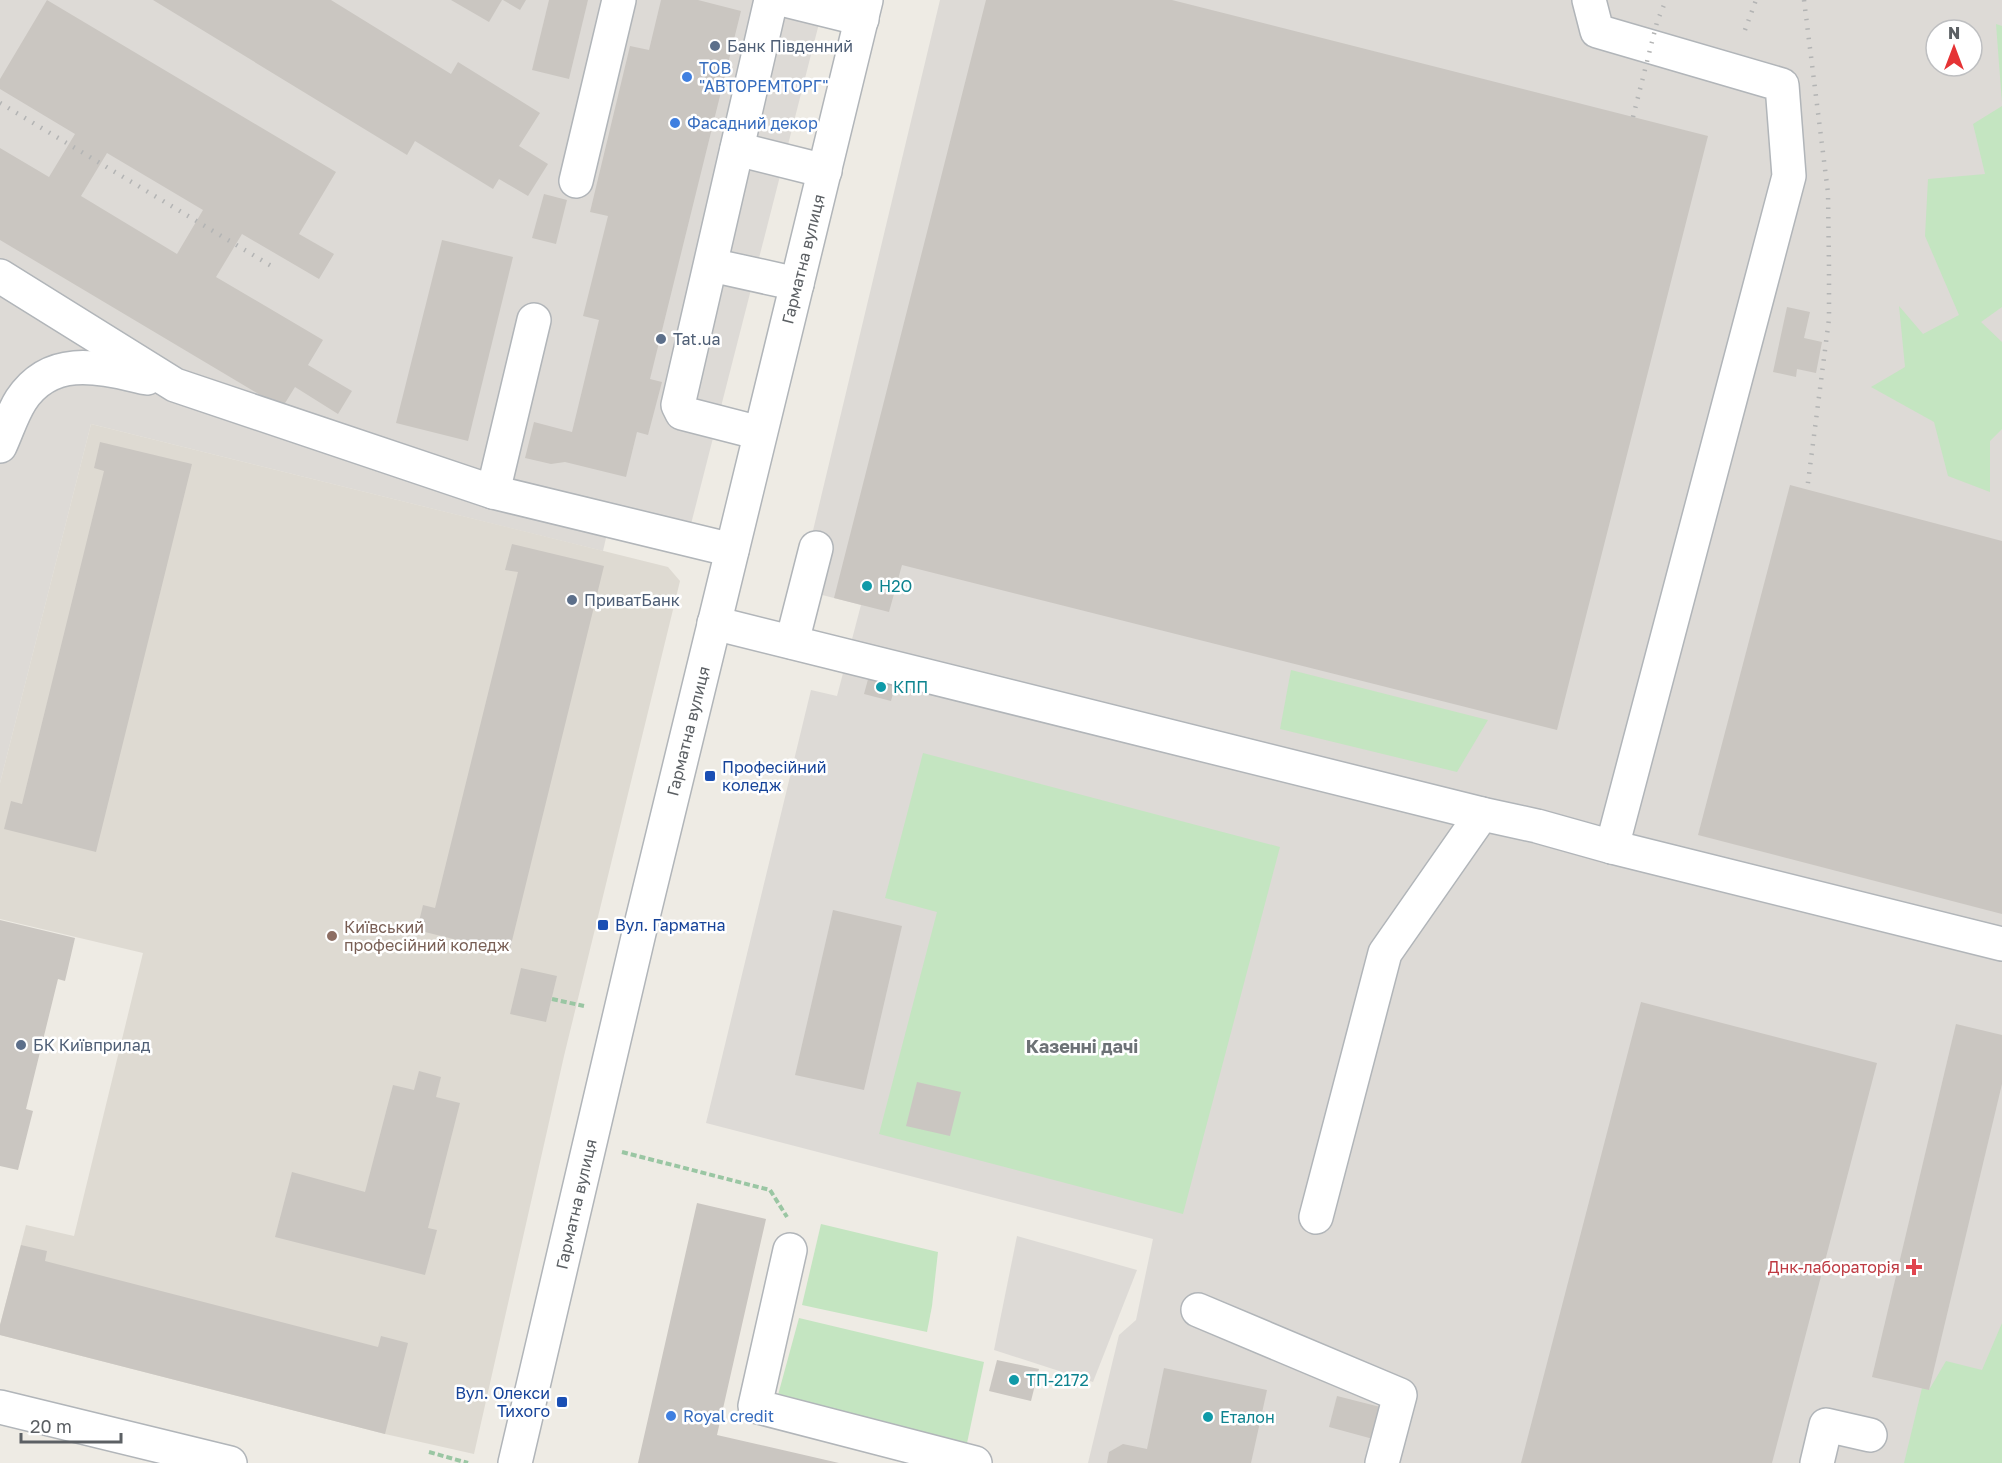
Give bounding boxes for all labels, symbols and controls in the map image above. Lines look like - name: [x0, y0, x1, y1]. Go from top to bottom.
- north arrow: [1924, 18, 1984, 78]
- text: N: [1948, 23, 1960, 43]
- place label: Банк Південний: [727, 36, 853, 56]
- marker: Банк Південний: [708, 39, 722, 53]
- place label: ТОВ "АВТОРЕМТОРГ": [699, 58, 828, 96]
- marker: ТОВ "АВТОРЕМТОРГ": [680, 70, 694, 84]
- place label: Фасадний декор: [687, 113, 818, 133]
- marker: Фасадний декор: [668, 116, 682, 130]
- street label: Гарматна вулиця: [777, 192, 829, 326]
- place label: Tat.ua: [673, 329, 720, 349]
- marker: Tat.ua: [654, 332, 668, 346]
- place label: H2O: [879, 576, 912, 596]
- marker: H2O: [860, 579, 874, 593]
- place label: ПриватБанк: [584, 590, 680, 610]
- marker: ПриватБанк: [565, 593, 579, 607]
- street label: Гарматна вулиця: [662, 664, 714, 798]
- place label: КПП: [893, 677, 928, 697]
- marker: КПП: [874, 680, 888, 694]
- place label: Професійний коледж: [722, 757, 827, 795]
- marker: Професійний коледж: [703, 769, 717, 783]
- place label: Вул. Гарматна: [615, 915, 726, 935]
- place label: Київський професійний коледж: [344, 917, 510, 955]
- marker: Вул. Гарматна: [596, 918, 610, 932]
- marker: Київський професійний коледж: [325, 929, 339, 943]
- place label: БК Київприлад: [33, 1035, 151, 1055]
- district label: Казенні дачі: [1026, 1035, 1138, 1057]
- marker: БК Київприлад: [14, 1038, 28, 1052]
- street label: Гарматна вулиця: [551, 1137, 601, 1271]
- place label: Днк-лабораторія: [1768, 1257, 1900, 1277]
- marker: Днк-лабораторія: [1905, 1258, 1923, 1276]
- place label: ТП-2172: [1026, 1370, 1089, 1390]
- marker: ТП-2172: [1007, 1373, 1021, 1387]
- place label: Вул. Олекси Тихого: [455, 1383, 550, 1421]
- marker: Вул. Олекси Тихого: [555, 1395, 569, 1409]
- scale bar: [21, 1406, 122, 1444]
- place label: Royal credit: [683, 1406, 774, 1426]
- place label: Еталон: [1220, 1407, 1275, 1427]
- marker: Royal credit: [664, 1409, 678, 1423]
- marker: Еталон: [1201, 1410, 1215, 1424]
- text: 20 m: [30, 1415, 72, 1437]

